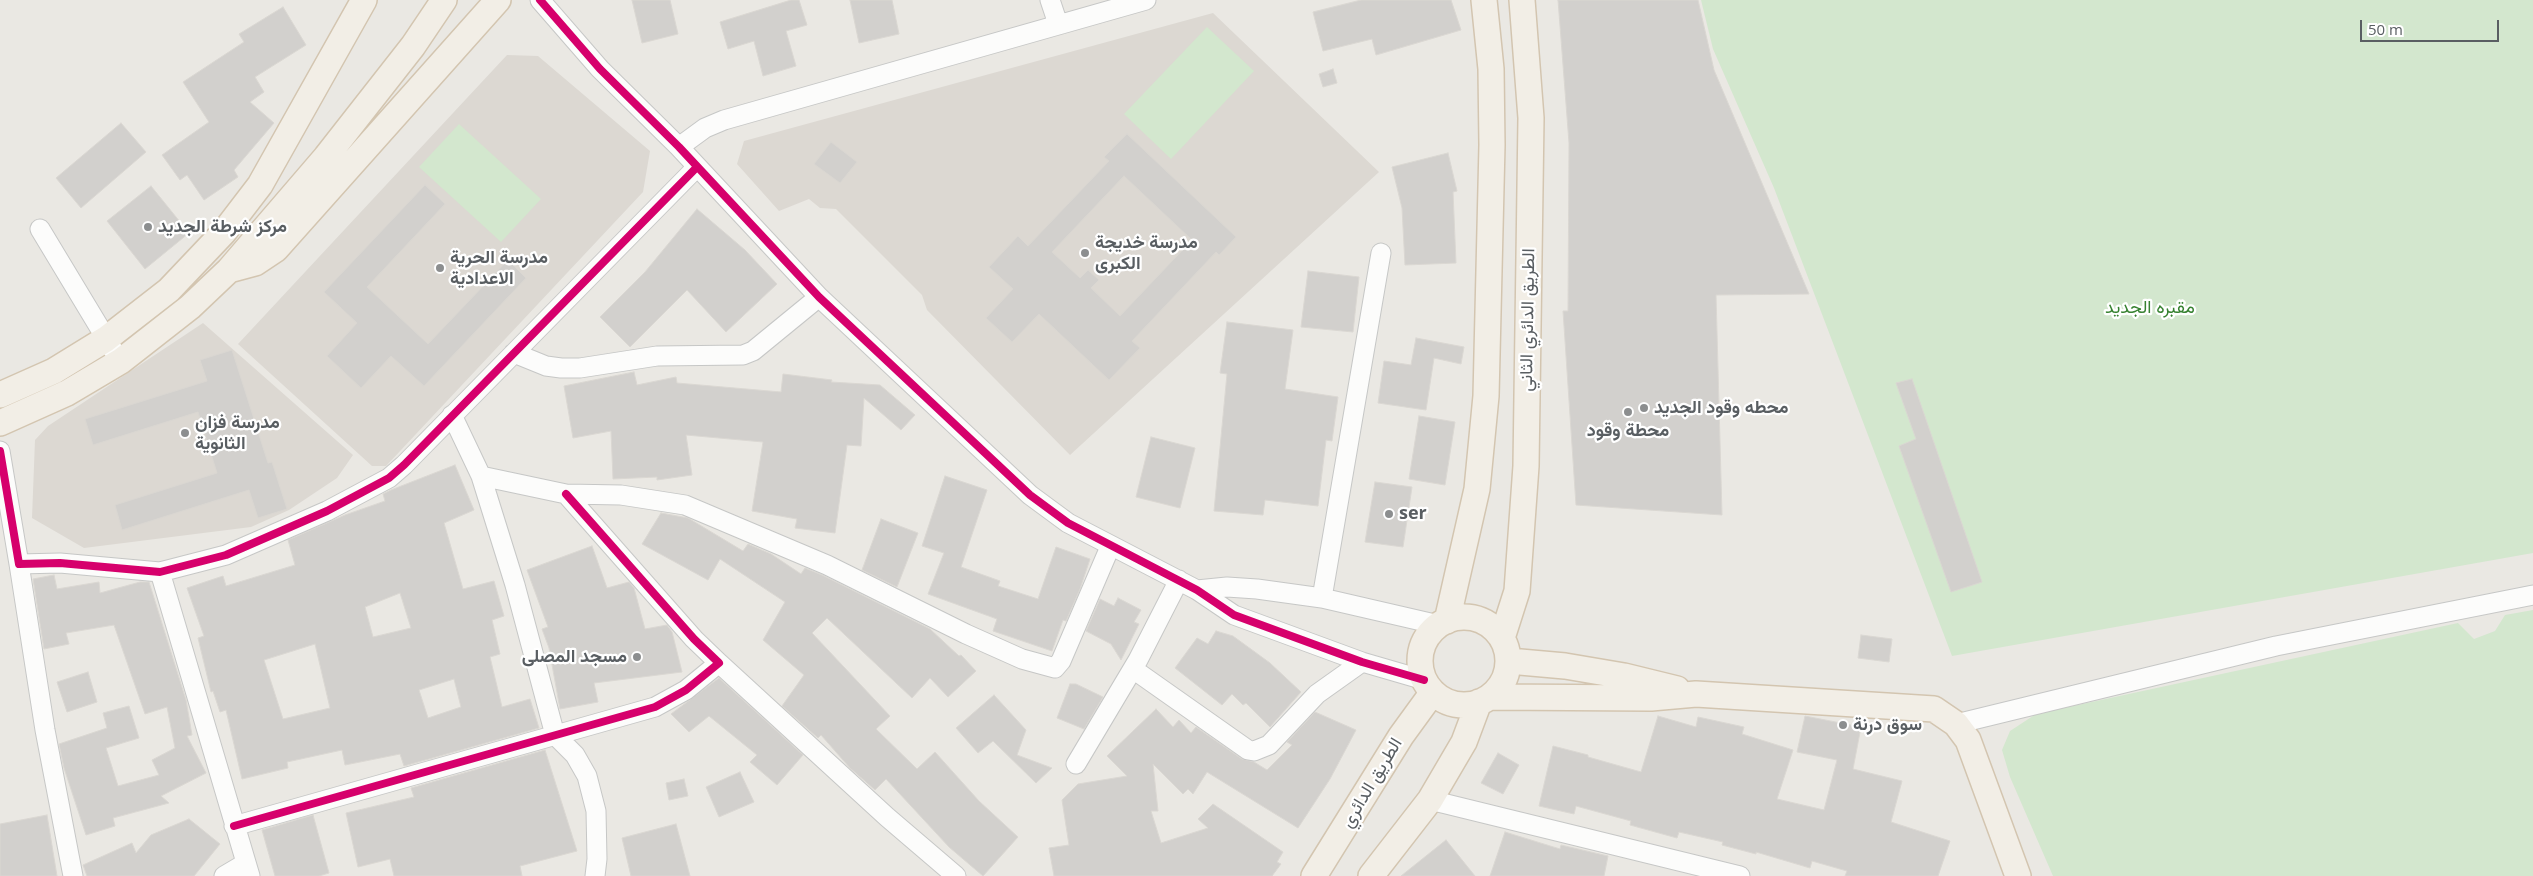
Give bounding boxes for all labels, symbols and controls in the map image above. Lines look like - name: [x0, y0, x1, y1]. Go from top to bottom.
- scale bar: [2363, 10, 2502, 42]
- text: 50 m: [2368, 19, 2403, 39]
- place label: مركز شرطة الجديد: [158, 216, 287, 238]
- marker: مركز شرطة الجديد: [142, 221, 154, 233]
- place label: مدرسة خديجة الكبرى: [1095, 232, 1198, 274]
- place label: مدرسة الحرية الاعدادية: [450, 247, 548, 290]
- marker: مدرسة خديجة الكبرى: [1079, 247, 1091, 259]
- street label: الطريق الدائري الثاني: [1516, 248, 1540, 392]
- marker: مدرسة الحرية الاعدادية: [434, 262, 446, 274]
- park label: مقبره الجديد: [2105, 297, 2195, 319]
- place label: محطه وقود الجديد: [1654, 397, 1789, 419]
- marker: محطه وقود الجديد: [1638, 402, 1650, 414]
- marker: محطة وقود: [1622, 406, 1634, 418]
- place label: مدرسة فزان الثانوية: [195, 412, 280, 454]
- place label: محطة وقود: [1587, 420, 1669, 442]
- marker: مدرسة فزان الثانوية: [179, 427, 191, 439]
- place label: ser: [1399, 503, 1427, 525]
- marker: ser: [1383, 508, 1395, 520]
- place label: مسجد المصلى: [522, 646, 627, 668]
- marker: مسجد المصلى: [631, 651, 643, 663]
- place label: سوق درنة: [1853, 714, 1922, 736]
- marker: سوق درنة: [1837, 719, 1849, 731]
- street label: الطريق الدائري: [1337, 734, 1407, 832]

